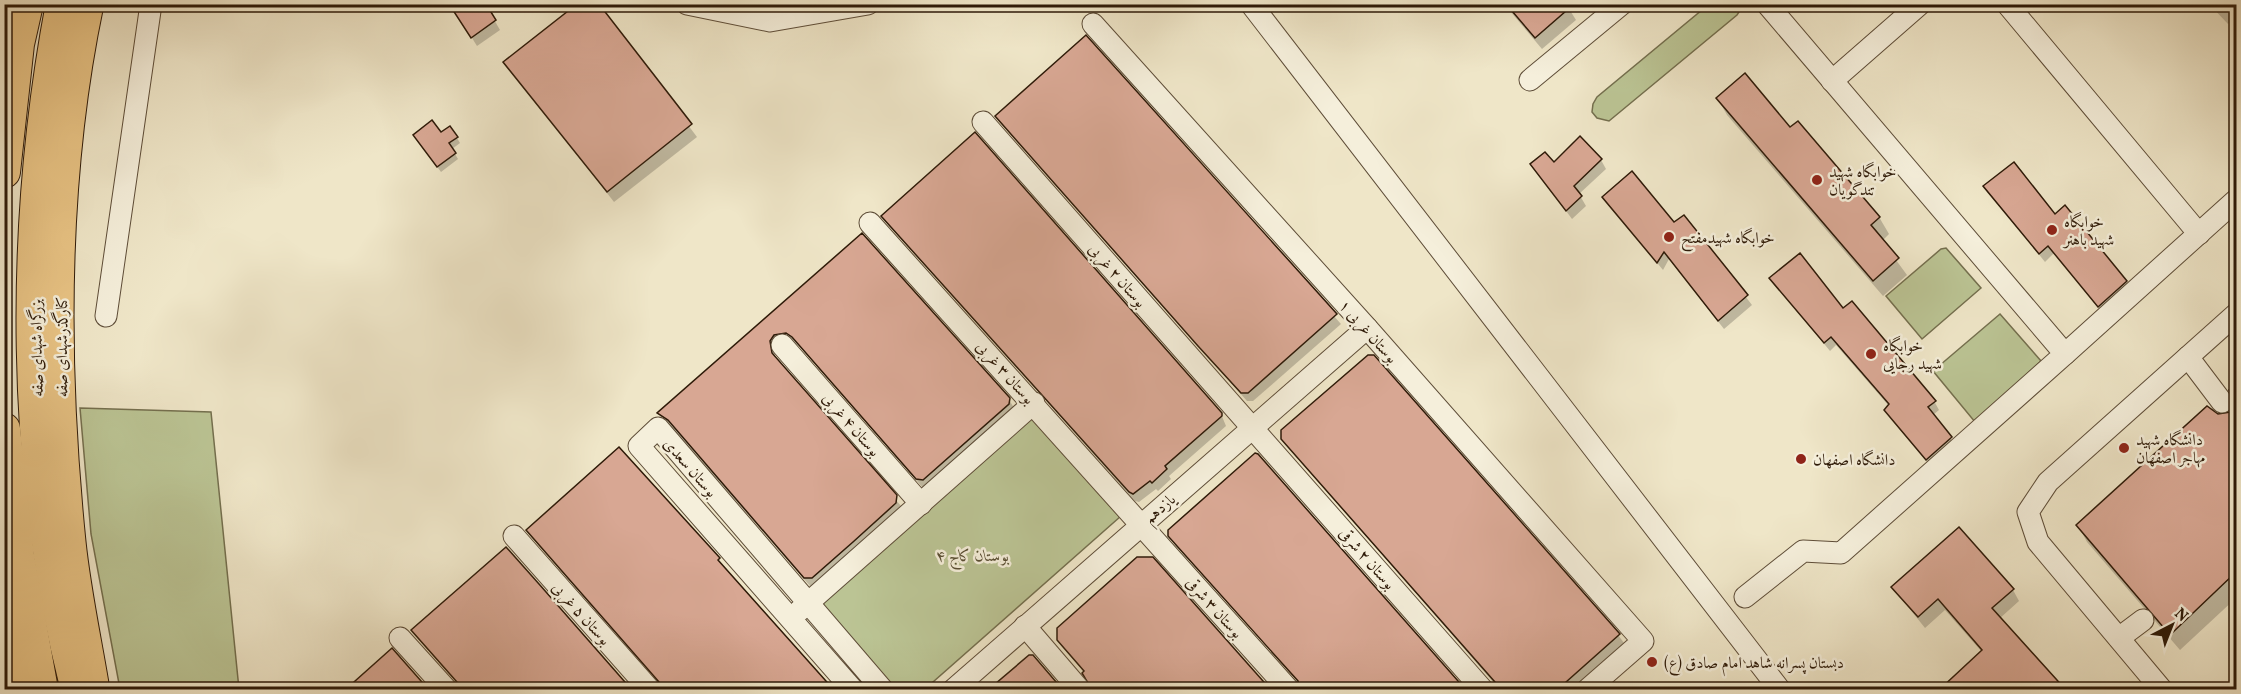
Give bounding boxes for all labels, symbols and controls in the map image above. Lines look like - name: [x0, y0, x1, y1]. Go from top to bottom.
- place label: خوابگاه شهید تندگویان: [1829, 161, 1896, 202]
- marker: خوابگاه شهید تندگویان: [1810, 173, 1824, 187]
- place label: خوابگاه شهید باهنر: [2062, 211, 2114, 252]
- marker: خوابگاه شهید باهنر: [2045, 223, 2059, 237]
- place label: خوابگاه شهیدمفتح: [1681, 227, 1775, 252]
- marker: خوابگاه شهیدمفتح: [1662, 230, 1676, 244]
- street label: بوستان ۲ غربی: [1082, 239, 1151, 313]
- street label: بوستان غربی ۱: [1333, 296, 1402, 369]
- street label: کنارگذرشهدای صفه: [50, 297, 74, 397]
- street label: بزرگراه شهدای صفه: [25, 299, 50, 397]
- place label: خوابگاه شهید رجایی: [1883, 335, 1942, 376]
- street label: بوستان ۳ غربی: [970, 337, 1039, 410]
- marker: خوابگاه شهید رجایی: [1864, 347, 1878, 361]
- street label: بوستان ۴ غربی: [816, 388, 885, 462]
- place label: دانشگاه شهید مهاجر اصفهان: [2136, 429, 2205, 470]
- street label: بوستان سعدی: [657, 434, 722, 503]
- marker: دانشگاه شهید مهاجر اصفهان: [2117, 441, 2131, 455]
- place label: دانشگاه اصفهان: [1813, 449, 1895, 472]
- marker: دانشگاه اصفهان: [1794, 452, 1808, 466]
- street label: یازدهم: [1140, 489, 1184, 532]
- street label: بوستان ۲ شرقی: [1333, 523, 1400, 595]
- park label: بوستان کاج ۴: [937, 546, 1009, 570]
- street label: بوستان ۳ شرقی: [1180, 573, 1247, 644]
- street label: بوستان ۵ غربی: [546, 578, 615, 651]
- north arrow: [2142, 595, 2202, 655]
- text: N: [2169, 603, 2193, 628]
- place label: دبستان پسرانه شاهد امام صادق (ع): [1664, 653, 1844, 677]
- marker: دبستان پسرانه شاهد امام صادق (ع): [1645, 655, 1659, 669]

